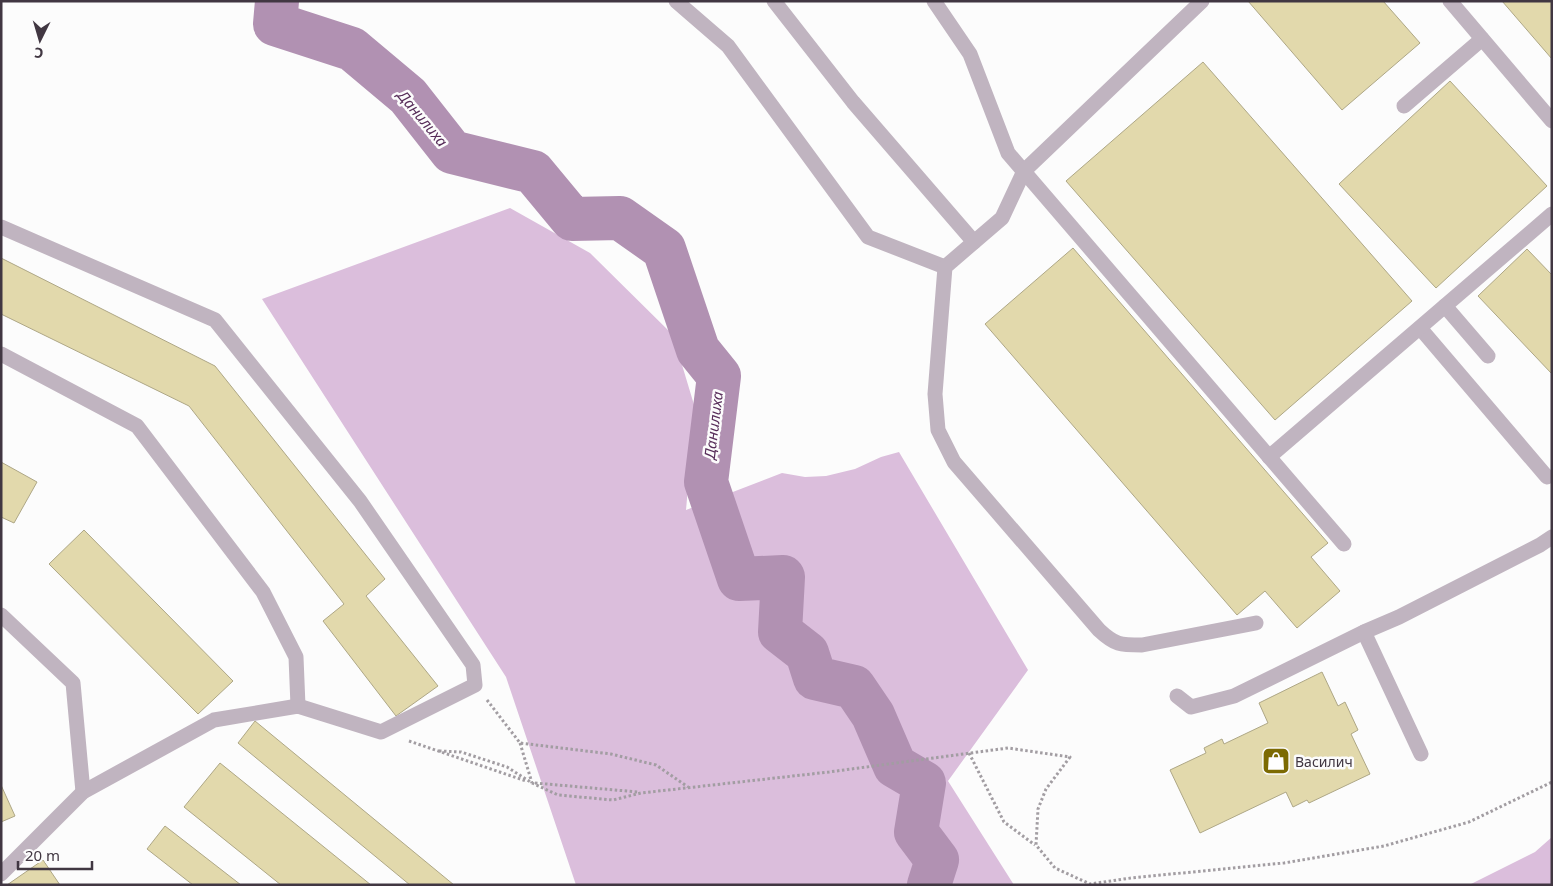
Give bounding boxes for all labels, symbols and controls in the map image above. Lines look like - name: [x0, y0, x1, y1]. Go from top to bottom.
- north arrow: [15, 15, 65, 65]
- text: С: [33, 44, 44, 63]
- water label: Данилиха: [392, 84, 453, 151]
- water label: Данилиха: [699, 390, 727, 462]
- shop icon: Василич: [1261, 746, 1291, 776]
- place label: Василич: [1295, 752, 1353, 771]
- scale bar: [18, 838, 91, 870]
- text: 20 m: [25, 845, 60, 865]

